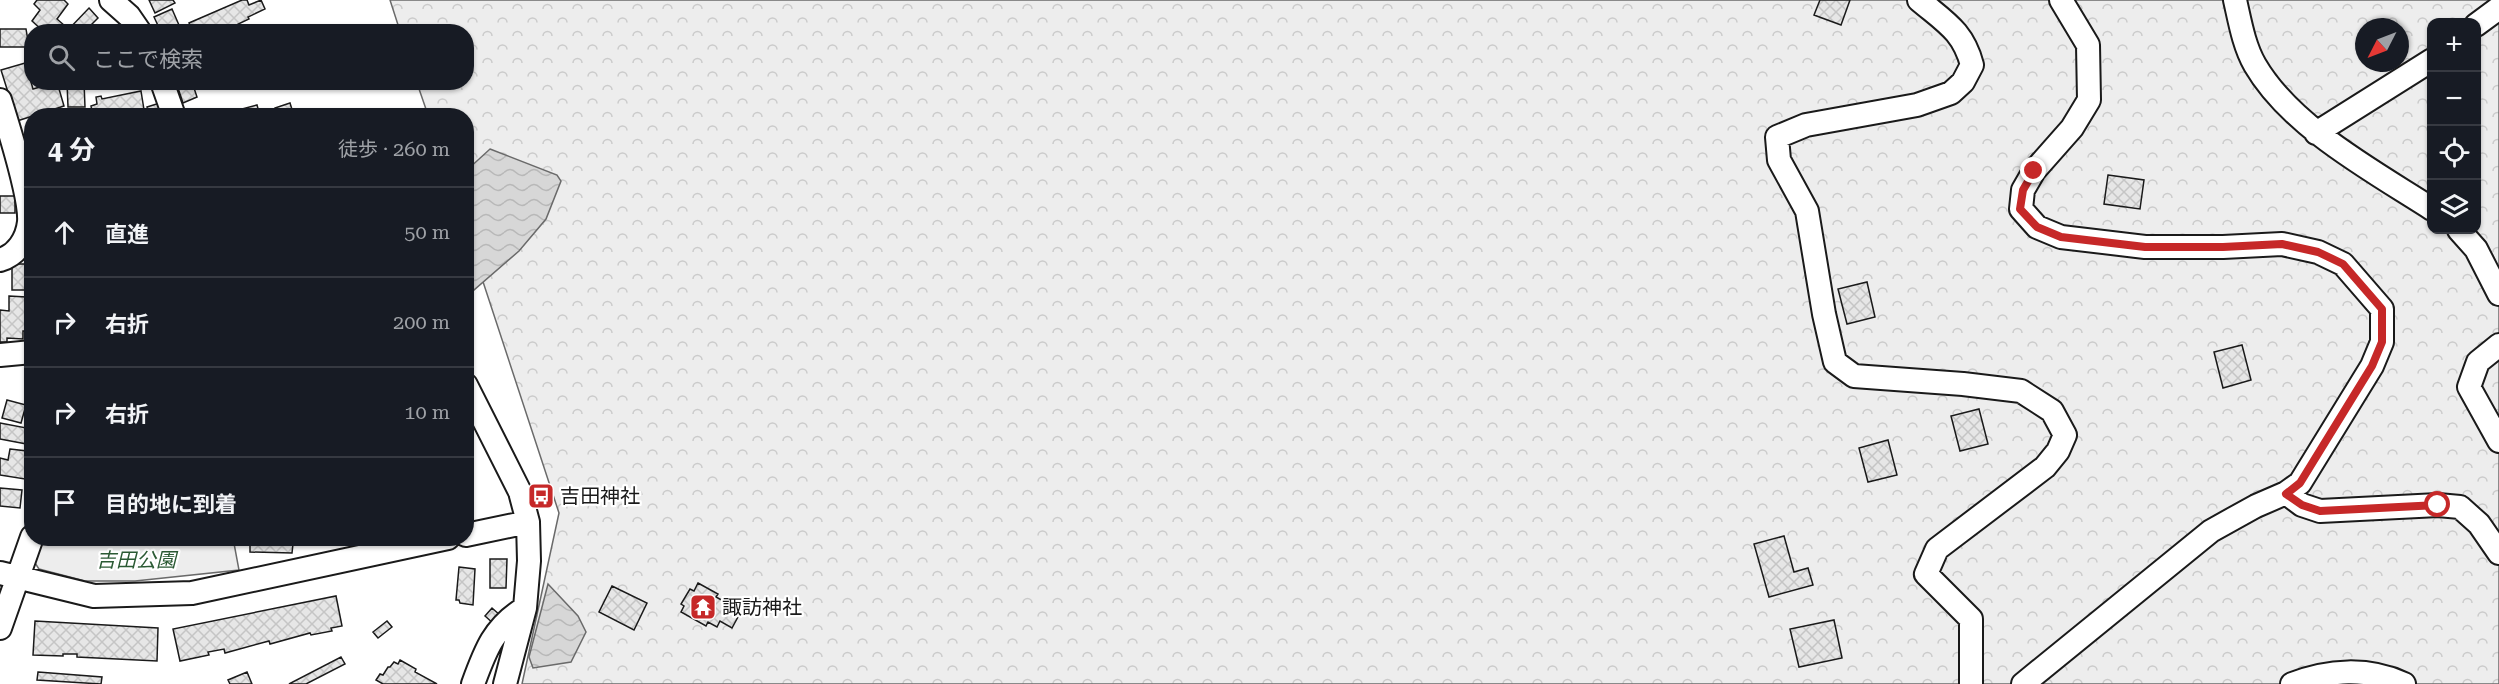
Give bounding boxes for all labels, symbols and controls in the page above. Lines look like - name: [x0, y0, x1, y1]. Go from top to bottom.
- north arrow: [2355, 18, 2409, 72]
- map controls: [2427, 18, 2481, 234]
- button: +: [2427, 18, 2481, 72]
- search box: [24, 24, 474, 90]
- icon: search: [45, 41, 78, 74]
- text: ここで検索: [93, 47, 203, 72]
- button: −: [2427, 72, 2481, 126]
- button: locate: [2427, 126, 2481, 180]
- text: 4 分: [48, 135, 95, 165]
- text: 徒歩 · 260 m: [338, 137, 450, 161]
- route end: [2020, 157, 2046, 183]
- button: layers: [2427, 180, 2481, 234]
- icon: ahead: [48, 216, 81, 249]
- text: 50 m: [404, 220, 450, 244]
- text: 直進: [105, 222, 149, 247]
- icon: right: [48, 306, 81, 339]
- text: 200 m: [393, 310, 450, 334]
- text: 右折: [105, 312, 149, 337]
- icon: right: [48, 396, 81, 429]
- text: 10 m: [404, 400, 450, 424]
- text: 右折: [105, 402, 149, 427]
- bus stop icon: 吉田神社: [526, 481, 556, 511]
- place label: 吉田神社: [560, 484, 640, 508]
- icon: arrive: [48, 486, 81, 519]
- route start: [2424, 491, 2450, 517]
- text: 目的地に到着: [105, 492, 237, 517]
- park label: 吉田公園: [96, 548, 179, 572]
- temple icon: 諏訪神社: [688, 592, 718, 622]
- place label: 諏訪神社: [722, 595, 802, 619]

